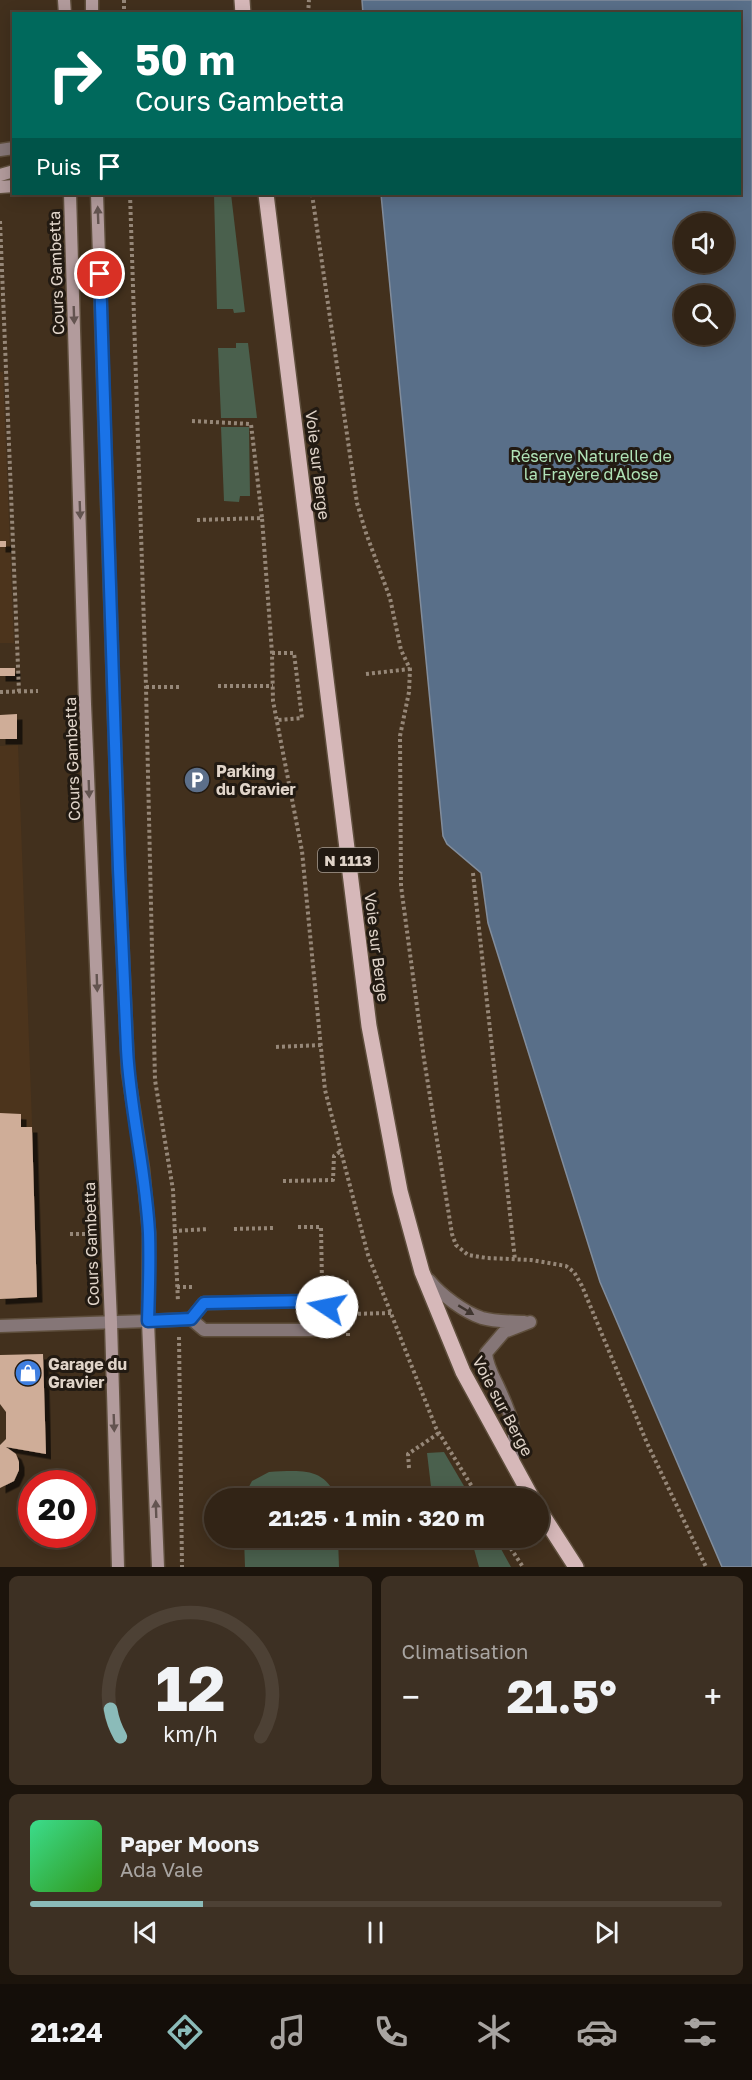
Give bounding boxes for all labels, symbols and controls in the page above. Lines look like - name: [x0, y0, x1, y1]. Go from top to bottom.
- text: 50 m: [135, 34, 235, 84]
- icon: right: [36, 36, 114, 114]
- text: Cours Gambetta: [135, 85, 345, 117]
- icon: arrive: [93, 150, 126, 183]
- text: Puis: [36, 153, 81, 180]
- one-way arrow: [93, 205, 102, 224]
- street label: Cours Gambetta: [44, 211, 68, 335]
- map controls: [674, 213, 734, 345]
- button: sound: [674, 213, 734, 273]
- pin: [74, 248, 125, 299]
- icon: arrive: [83, 257, 116, 290]
- button: search: [674, 285, 734, 345]
- one-way arrow: [69, 305, 79, 324]
- street label: Voie sur Berge: [301, 409, 335, 521]
- park label: Réserve Naturelle de la Frayère d'Alose: [510, 446, 672, 484]
- one-way arrow: [76, 500, 85, 519]
- street label: Cours Gambetta: [60, 697, 84, 821]
- place label: Parking du Gravier: [216, 761, 296, 799]
- parking icon: Parking du Gravier: [182, 765, 212, 795]
- one-way arrow: [84, 779, 93, 798]
- road number: N 1113: [318, 848, 378, 872]
- street label: Voie sur Berge: [360, 891, 394, 1003]
- one-way arrow: [92, 974, 102, 993]
- street label: Cours Gambetta: [79, 1182, 103, 1306]
- position arrow: [295, 1275, 359, 1339]
- one-way arrow: [458, 1304, 474, 1315]
- street label: Voie sur Berge: [468, 1353, 538, 1459]
- place label: Garage du Gravier: [48, 1354, 127, 1392]
- shop icon: Garage du Gravier: [13, 1358, 43, 1388]
- one-way arrow: [109, 1413, 119, 1432]
- speed limit sign: 20: [18, 1470, 96, 1548]
- one-way arrow: [151, 1499, 160, 1518]
- text: 21:25 · 1 min · 320 m: [268, 1504, 485, 1531]
- text: Climatisation: [402, 1639, 528, 1663]
- text: 12: [155, 1650, 225, 1725]
- text: 21.5°: [507, 1669, 617, 1723]
- text: −: [402, 1677, 420, 1716]
- text: +: [704, 1677, 722, 1716]
- text: km/h: [163, 1722, 218, 1748]
- text: Paper Moons: [120, 1830, 259, 1857]
- text: Ada Vale: [120, 1857, 203, 1881]
- icon: previous: [129, 1916, 162, 1949]
- icon: pause: [359, 1916, 392, 1949]
- icon: next: [590, 1916, 623, 1949]
- icon: directions: [164, 2011, 206, 2053]
- icon: music: [267, 2011, 309, 2053]
- icon: phone: [370, 2011, 412, 2053]
- icon: climate: [473, 2011, 515, 2053]
- icon: car: [576, 2011, 618, 2053]
- icon: filters: [679, 2011, 721, 2053]
- text: 21:24: [31, 2016, 103, 2048]

